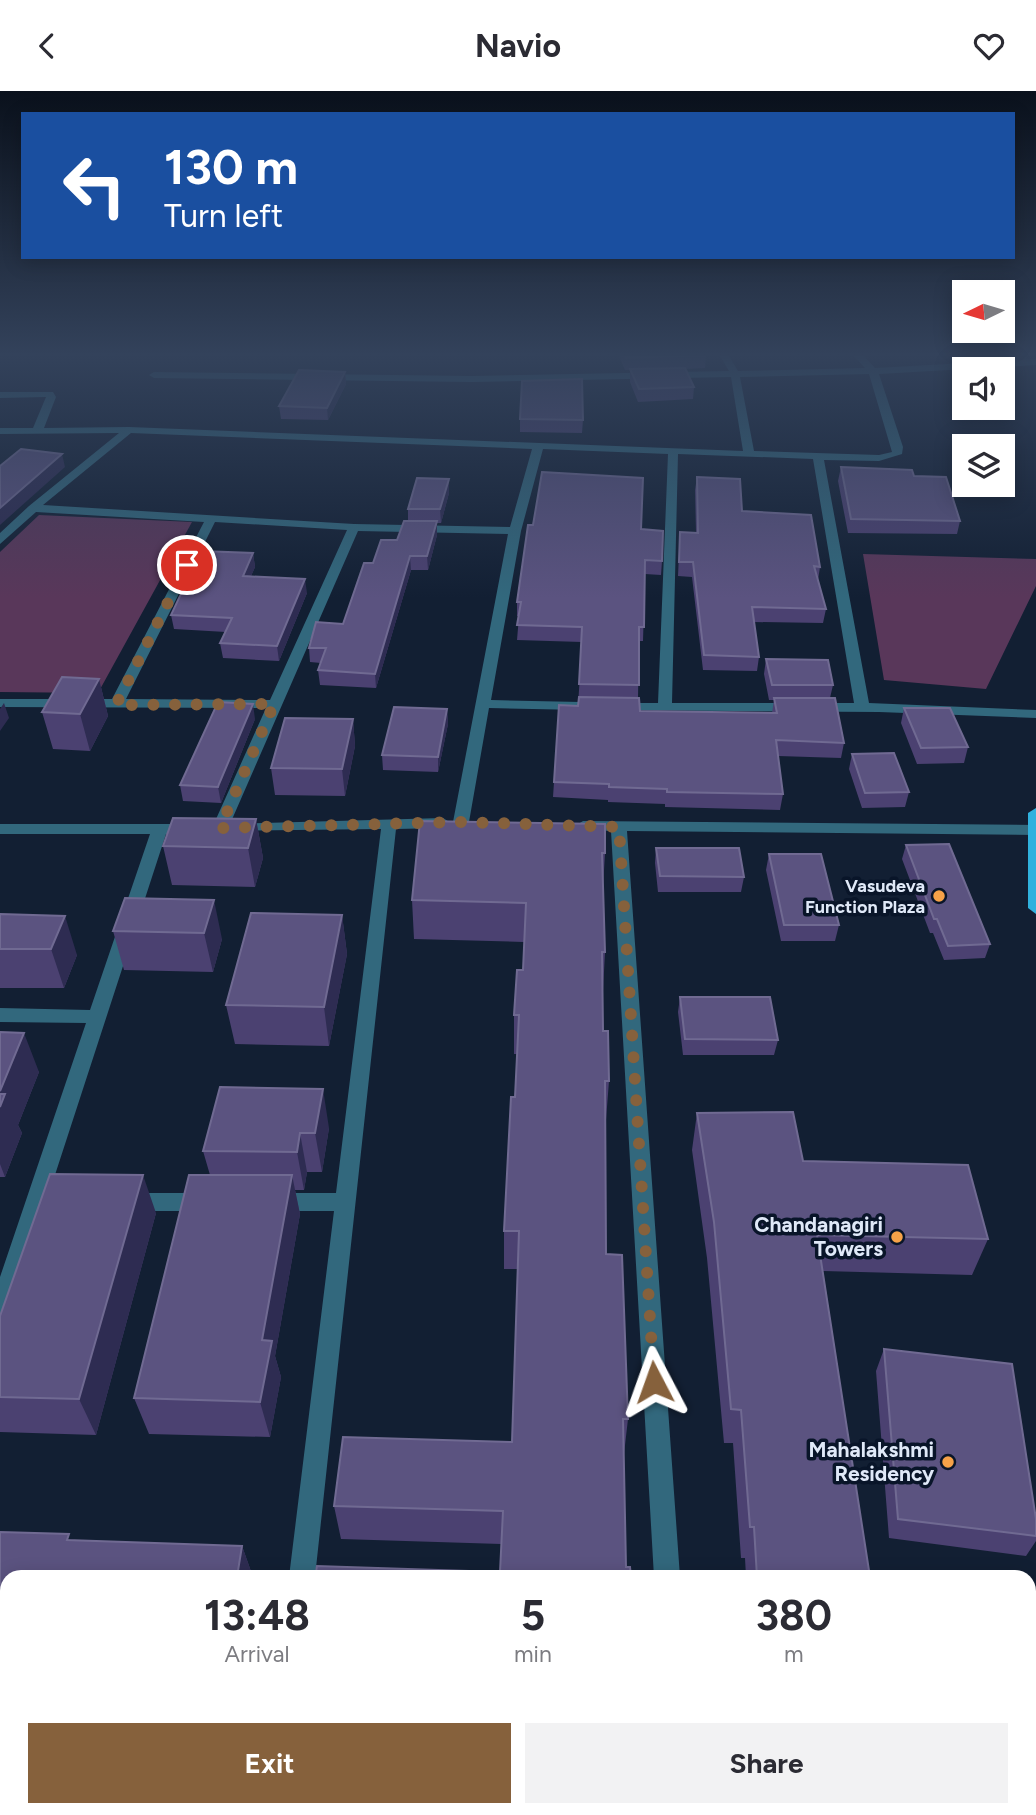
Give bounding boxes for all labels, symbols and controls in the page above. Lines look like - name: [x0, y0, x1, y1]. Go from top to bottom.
- icon: back: [28, 27, 66, 65]
- text: Navio: [475, 27, 561, 65]
- icon: heart: [970, 27, 1008, 65]
- text: 130 m: [164, 137, 298, 196]
- icon: left: [49, 140, 140, 231]
- text: Turn left: [164, 197, 283, 235]
- north arrow: [952, 280, 1015, 343]
- map controls: [952, 280, 1015, 497]
- button: sound: [952, 357, 1015, 420]
- button: layers: [952, 434, 1015, 497]
- pin: [157, 535, 217, 595]
- icon: arrive: [168, 546, 206, 584]
- place label: Vasudeva Function Plaza: [805, 875, 925, 918]
- marker: Vasudeva Function Plaza: [931, 888, 947, 904]
- place label: Chandanagiri Towers: [754, 1212, 883, 1261]
- marker: Chandanagiri Towers: [889, 1229, 905, 1245]
- position arrow: [617, 1345, 691, 1419]
- place label: Mahalakshmi Residency: [808, 1437, 935, 1486]
- marker: Mahalakshmi Residency: [940, 1454, 956, 1470]
- text: 13:48: [204, 1590, 310, 1641]
- text: 5: [521, 1590, 545, 1641]
- text: 380: [756, 1590, 832, 1641]
- text: Arrival: [225, 1640, 289, 1668]
- text: min: [514, 1640, 552, 1668]
- text: m: [784, 1640, 804, 1668]
- button: Exit: [28, 1723, 511, 1803]
- button: Share: [525, 1723, 1008, 1803]

